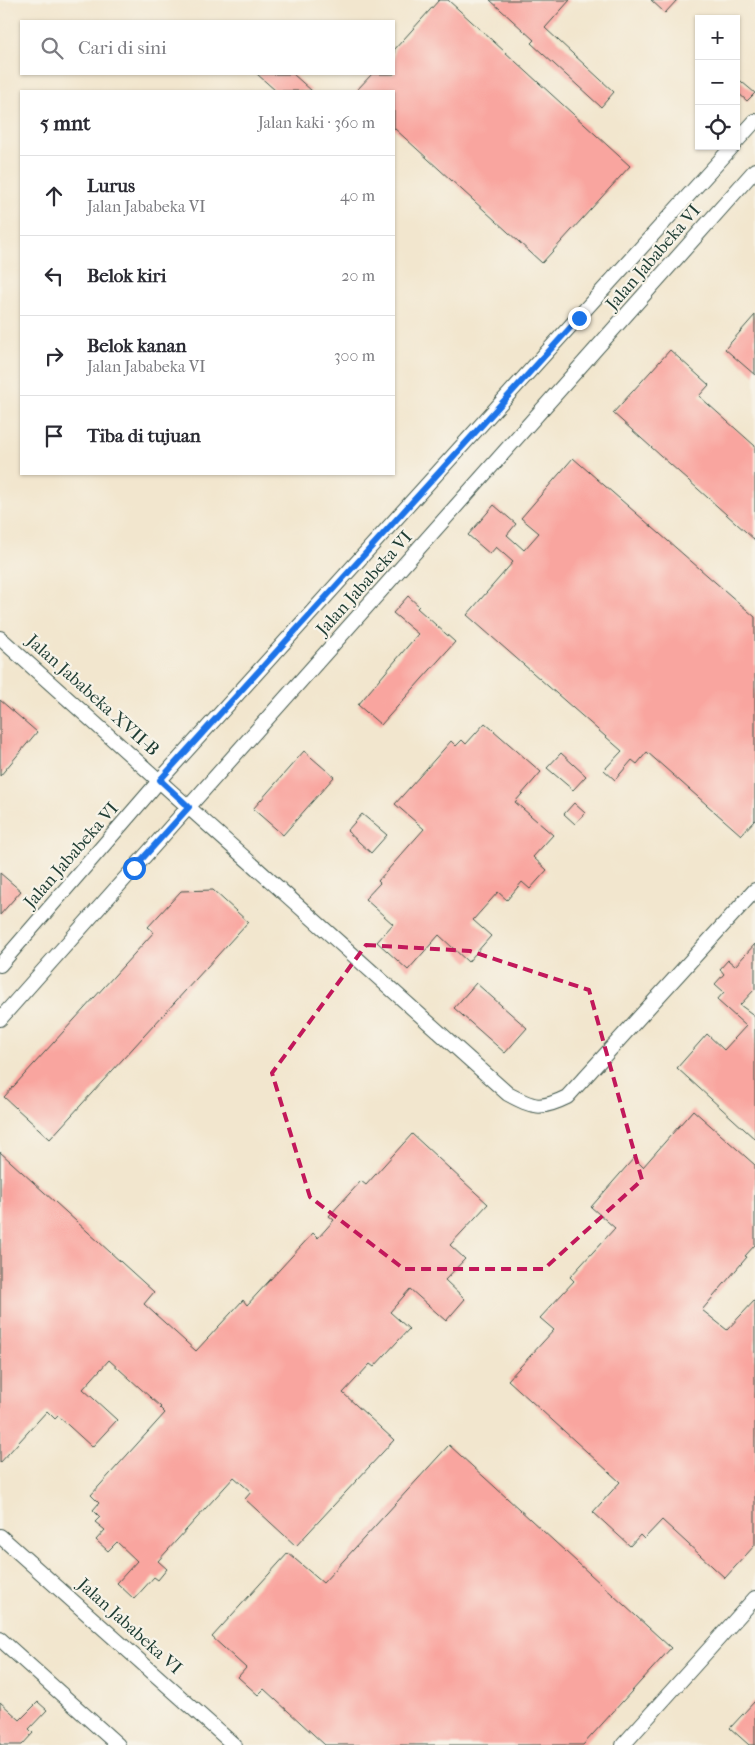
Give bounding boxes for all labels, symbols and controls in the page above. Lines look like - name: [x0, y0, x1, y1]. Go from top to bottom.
- map controls: [695, 15, 740, 150]
- button: +: [695, 15, 740, 60]
- search box: [20, 20, 395, 75]
- icon: search: [38, 34, 66, 62]
- text: Cari di sini: [78, 37, 167, 59]
- button: −: [695, 60, 740, 105]
- button: locate: [695, 105, 740, 150]
- text: 5 mnt: [40, 111, 91, 135]
- text: Jalan kaki · 360 m: [258, 113, 375, 132]
- text: Lurus: [87, 175, 135, 197]
- icon: ahead: [40, 182, 68, 210]
- text: 40 m: [340, 186, 375, 205]
- text: Jalan Jababeka VI: [87, 197, 205, 216]
- street label: Jalan Jababeka VI: [600, 200, 705, 316]
- icon: left: [40, 262, 68, 290]
- text: Belok kiri: [87, 265, 166, 287]
- text: 20 m: [341, 266, 375, 285]
- route end: [568, 307, 591, 330]
- text: Belok kanan: [87, 335, 187, 357]
- icon: right: [40, 342, 68, 370]
- text: 300 m: [334, 346, 375, 365]
- text: Jalan Jababeka VI: [87, 357, 205, 376]
- icon: arrive: [40, 422, 68, 450]
- text: Tiba di tujuan: [87, 425, 201, 447]
- street label: Jalan Jababeka VI: [311, 527, 417, 641]
- street label: Jalan Jababeka XVII-B: [21, 629, 163, 760]
- street label: Jalan Jababeka VI: [18, 798, 123, 914]
- route start: [123, 857, 146, 880]
- street label: Jalan Jababeka VI: [72, 1573, 186, 1679]

